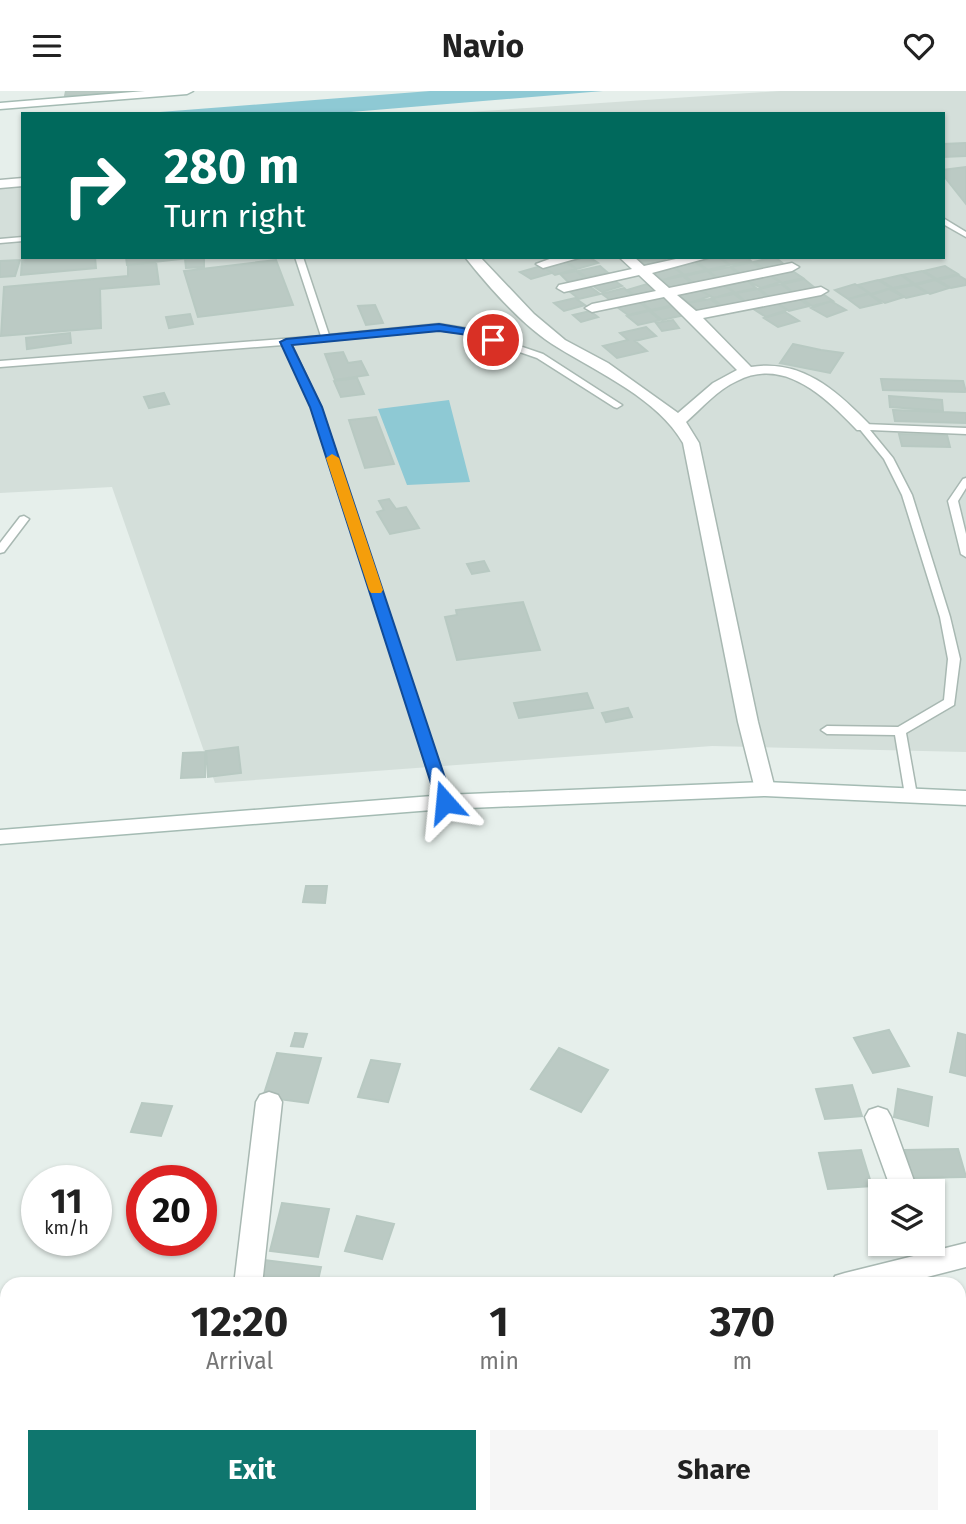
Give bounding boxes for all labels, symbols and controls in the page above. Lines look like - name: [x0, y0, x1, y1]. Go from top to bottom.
- icon: menu: [28, 27, 66, 65]
- text: Navio: [442, 27, 524, 65]
- icon: heart: [900, 27, 938, 65]
- text: 280 m: [164, 137, 300, 196]
- icon: right: [49, 140, 140, 231]
- text: Turn right: [164, 197, 306, 235]
- pin: [463, 310, 523, 370]
- icon: arrive: [474, 321, 512, 359]
- position arrow: [408, 765, 482, 839]
- speed limit sign: 20: [126, 1165, 217, 1256]
- map controls: [868, 1179, 945, 1256]
- button: layers: [868, 1179, 945, 1256]
- text: 11: [51, 1180, 82, 1222]
- text: km/h: [44, 1217, 89, 1239]
- text: 12:20: [191, 1297, 288, 1347]
- text: 1: [489, 1297, 509, 1347]
- text: 370: [710, 1297, 775, 1347]
- text: Arrival: [206, 1347, 273, 1375]
- text: min: [479, 1347, 519, 1375]
- text: m: [733, 1347, 752, 1375]
- button: Exit: [28, 1430, 476, 1510]
- button: Share: [490, 1430, 938, 1510]

